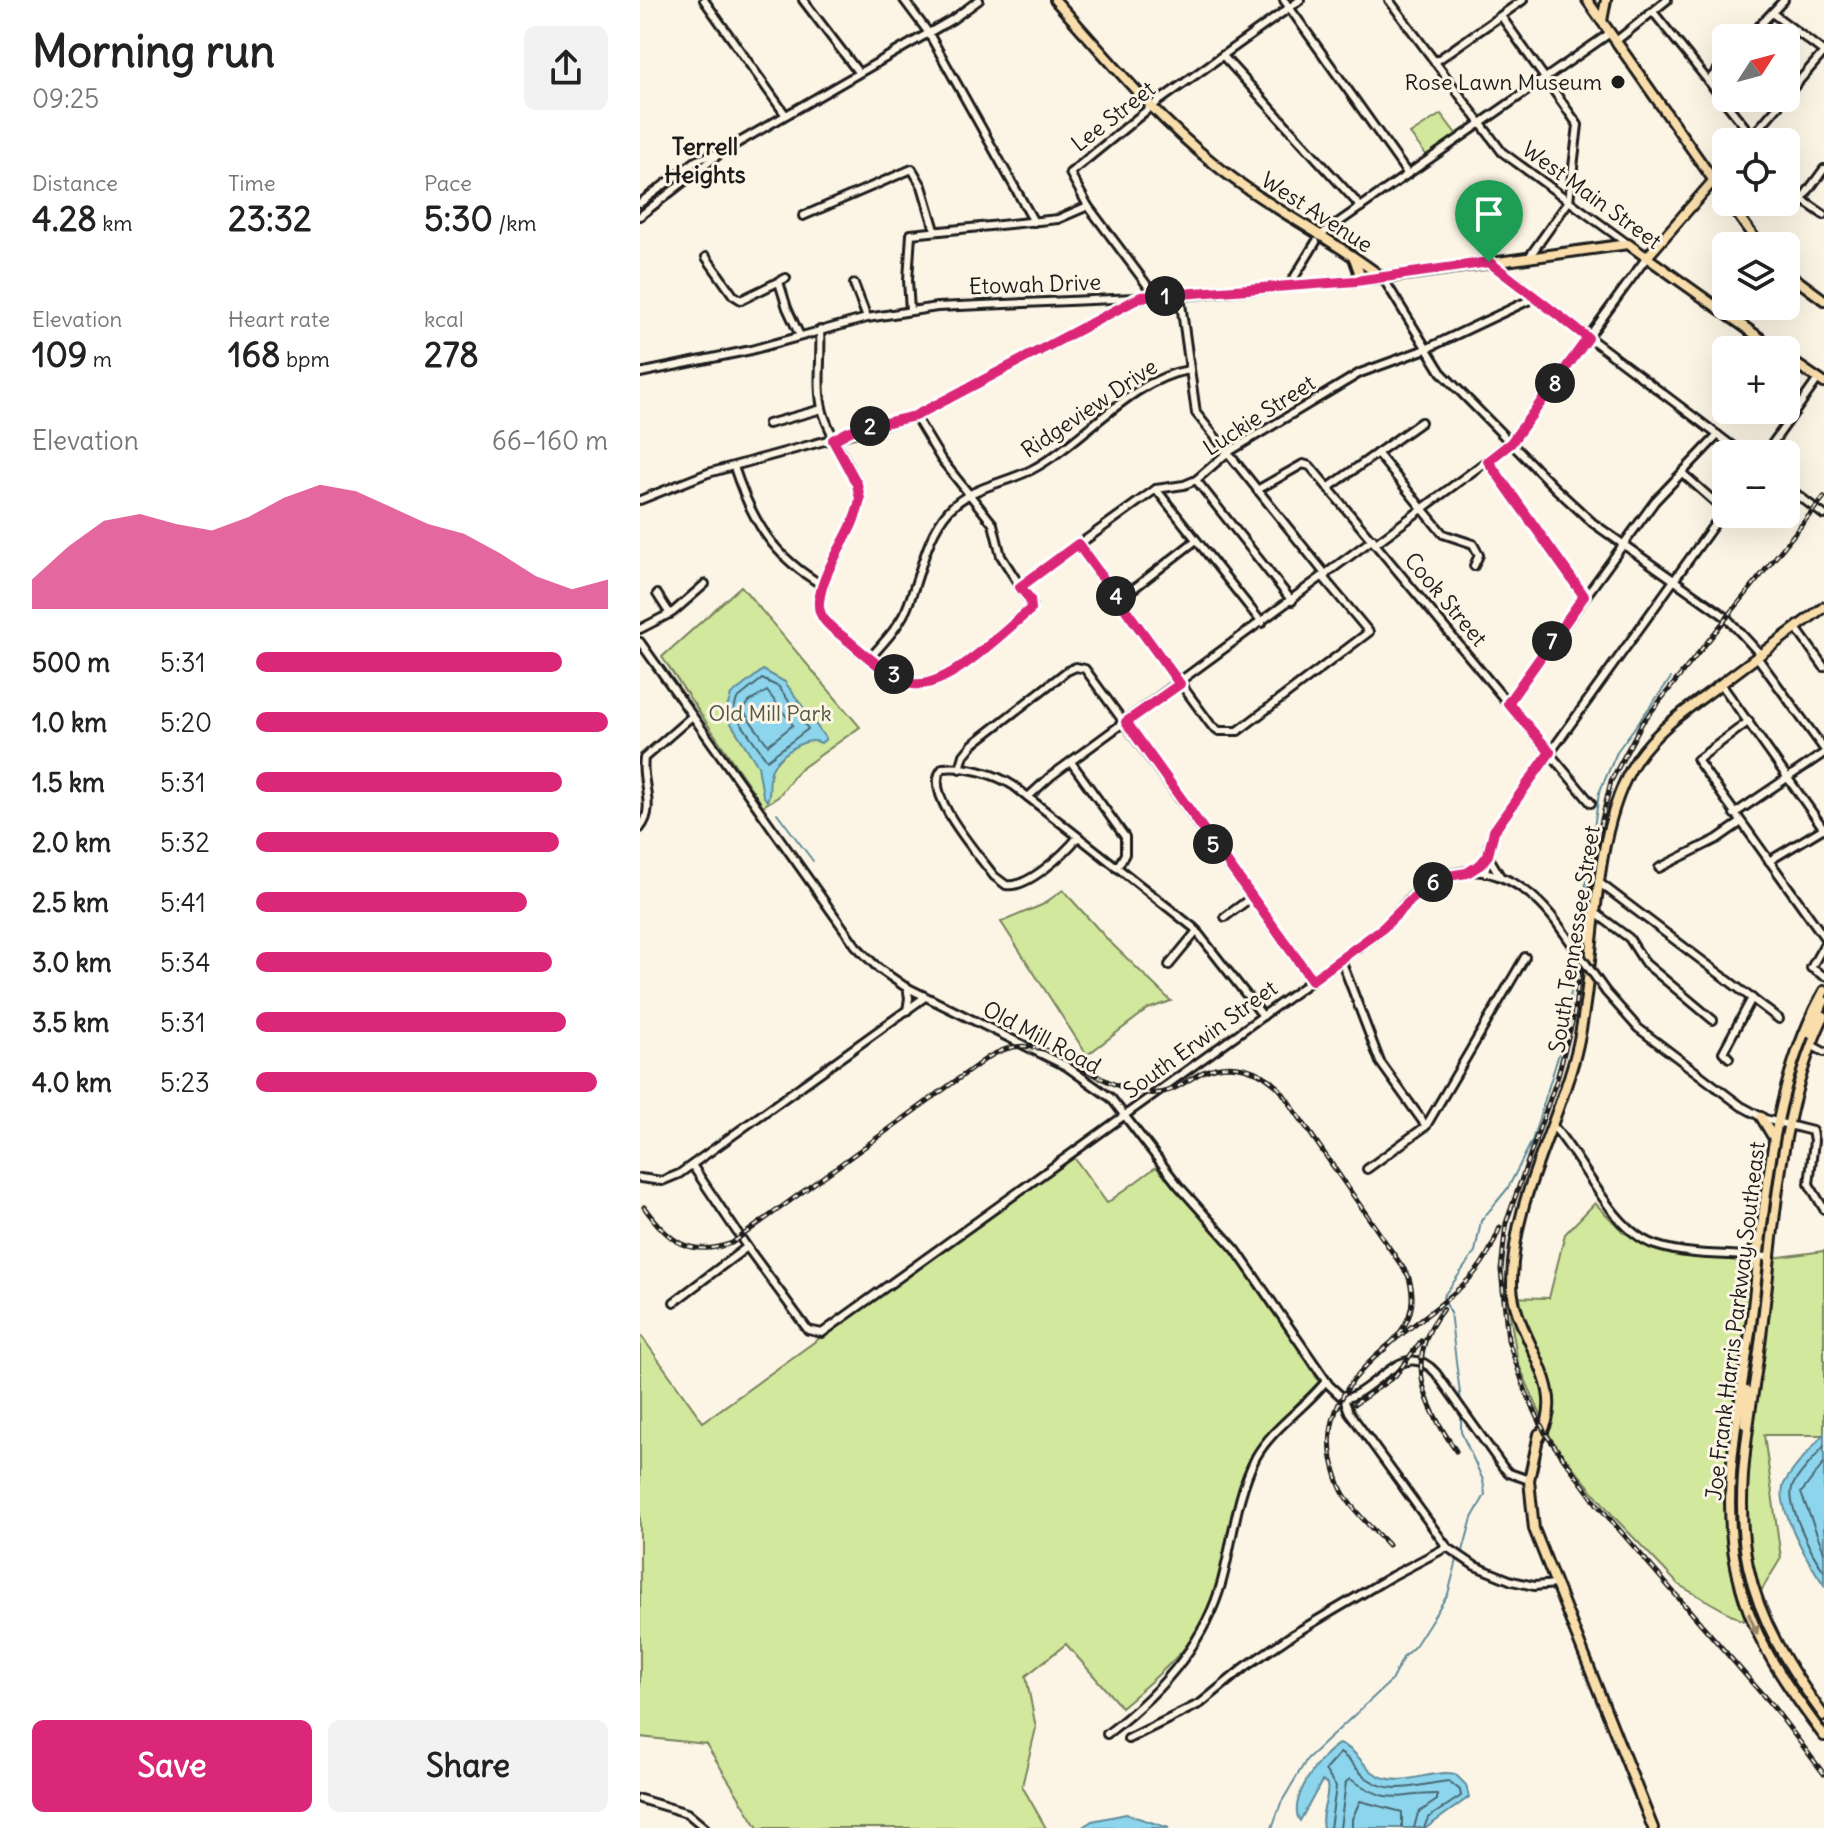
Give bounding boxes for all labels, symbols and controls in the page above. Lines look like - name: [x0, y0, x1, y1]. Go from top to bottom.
- text: Morning run: [32, 24, 275, 79]
- north arrow: [1712, 24, 1800, 112]
- map controls: [1712, 24, 1800, 528]
- button: share: [524, 26, 608, 110]
- place label: Rose Lawn Museum: [1405, 68, 1602, 96]
- marker: Rose Lawn Museum: [1609, 73, 1627, 91]
- street label: Lee Street: [1065, 75, 1161, 157]
- text: 09:25: [32, 82, 99, 115]
- button: locate: [1712, 128, 1800, 216]
- district label: Terrell Heights: [664, 131, 746, 189]
- street label: West Main Street: [1517, 135, 1667, 255]
- street label: West Avenue: [1256, 166, 1378, 258]
- text: Distance: [32, 169, 118, 197]
- text: Time: [228, 169, 276, 197]
- text: Pace: [424, 169, 472, 197]
- pin: [1455, 180, 1523, 262]
- icon: arrive: [1467, 192, 1511, 236]
- text: 4.28: [32, 197, 97, 240]
- text: 23:32: [228, 197, 312, 240]
- text: 5:30: [424, 197, 493, 240]
- text: km: [97, 209, 133, 237]
- text: /km: [493, 209, 537, 237]
- button: layers: [1712, 232, 1800, 320]
- street label: Etowah Drive: [968, 268, 1102, 300]
- pin: 1: [1145, 276, 1185, 316]
- text: 1: [1161, 282, 1169, 310]
- text: Elevation: [32, 305, 122, 333]
- text: Heart rate: [228, 305, 330, 333]
- text: kcal: [424, 305, 464, 333]
- text: 109: [32, 333, 87, 376]
- text: 168: [228, 333, 281, 376]
- text: 278: [424, 333, 479, 376]
- button: +: [1712, 336, 1800, 424]
- text: m: [87, 345, 112, 373]
- text: bpm: [281, 345, 330, 373]
- street label: Ridgeview Drive: [1016, 352, 1162, 464]
- pin: 8: [1535, 363, 1575, 403]
- street label: Luckie Street: [1198, 369, 1320, 461]
- text: 8: [1549, 369, 1561, 397]
- pin: 2: [850, 406, 890, 446]
- text: 2: [864, 412, 876, 440]
- text: Elevation: [32, 424, 139, 457]
- text: 66–160 m: [492, 424, 608, 457]
- button: −: [1712, 440, 1800, 528]
- street label: Cook Street: [1399, 546, 1493, 652]
- pin: 4: [1096, 576, 1136, 616]
- text: 4: [1110, 582, 1122, 610]
- pin: 7: [1532, 621, 1572, 661]
- text: 7: [1547, 627, 1557, 655]
- text: 500 m: [32, 646, 110, 679]
- text: 5:31: [160, 646, 206, 679]
- pin: 3: [874, 654, 914, 694]
- text: 3: [888, 660, 900, 688]
- park label: Old Mill Park: [708, 699, 832, 727]
- text: 1.0 km: [32, 706, 107, 739]
- text: 5:20: [160, 706, 212, 739]
- text: 1.5 km: [32, 766, 105, 799]
- text: 5:31: [160, 766, 206, 799]
- street label: South Tennessee Street: [1542, 823, 1606, 1055]
- pin: 5: [1193, 824, 1233, 864]
- text: 2.0 km: [32, 826, 111, 859]
- text: 5:32: [160, 826, 210, 859]
- text: 5: [1207, 830, 1219, 858]
- pin: 6: [1413, 862, 1453, 902]
- text: 6: [1427, 868, 1439, 896]
- text: 2.5 km: [32, 886, 109, 919]
- text: 5:41: [160, 886, 206, 919]
- text: 3.0 km: [32, 946, 112, 979]
- text: 5:34: [160, 946, 211, 979]
- street label: South Erwin Street: [1118, 974, 1282, 1104]
- street label: Old Mill Road: [978, 994, 1106, 1080]
- text: 3.5 km: [32, 1006, 109, 1039]
- text: 5:31: [160, 1006, 206, 1039]
- text: 4.0 km: [32, 1066, 112, 1099]
- text: 5:23: [160, 1066, 210, 1099]
- street label: Joe Frank Harris Parkway Southeast: [1699, 1140, 1771, 1502]
- one-way arrow: [1747, 1612, 1760, 1635]
- button: Save: [32, 1720, 312, 1812]
- button: Share: [328, 1720, 608, 1812]

